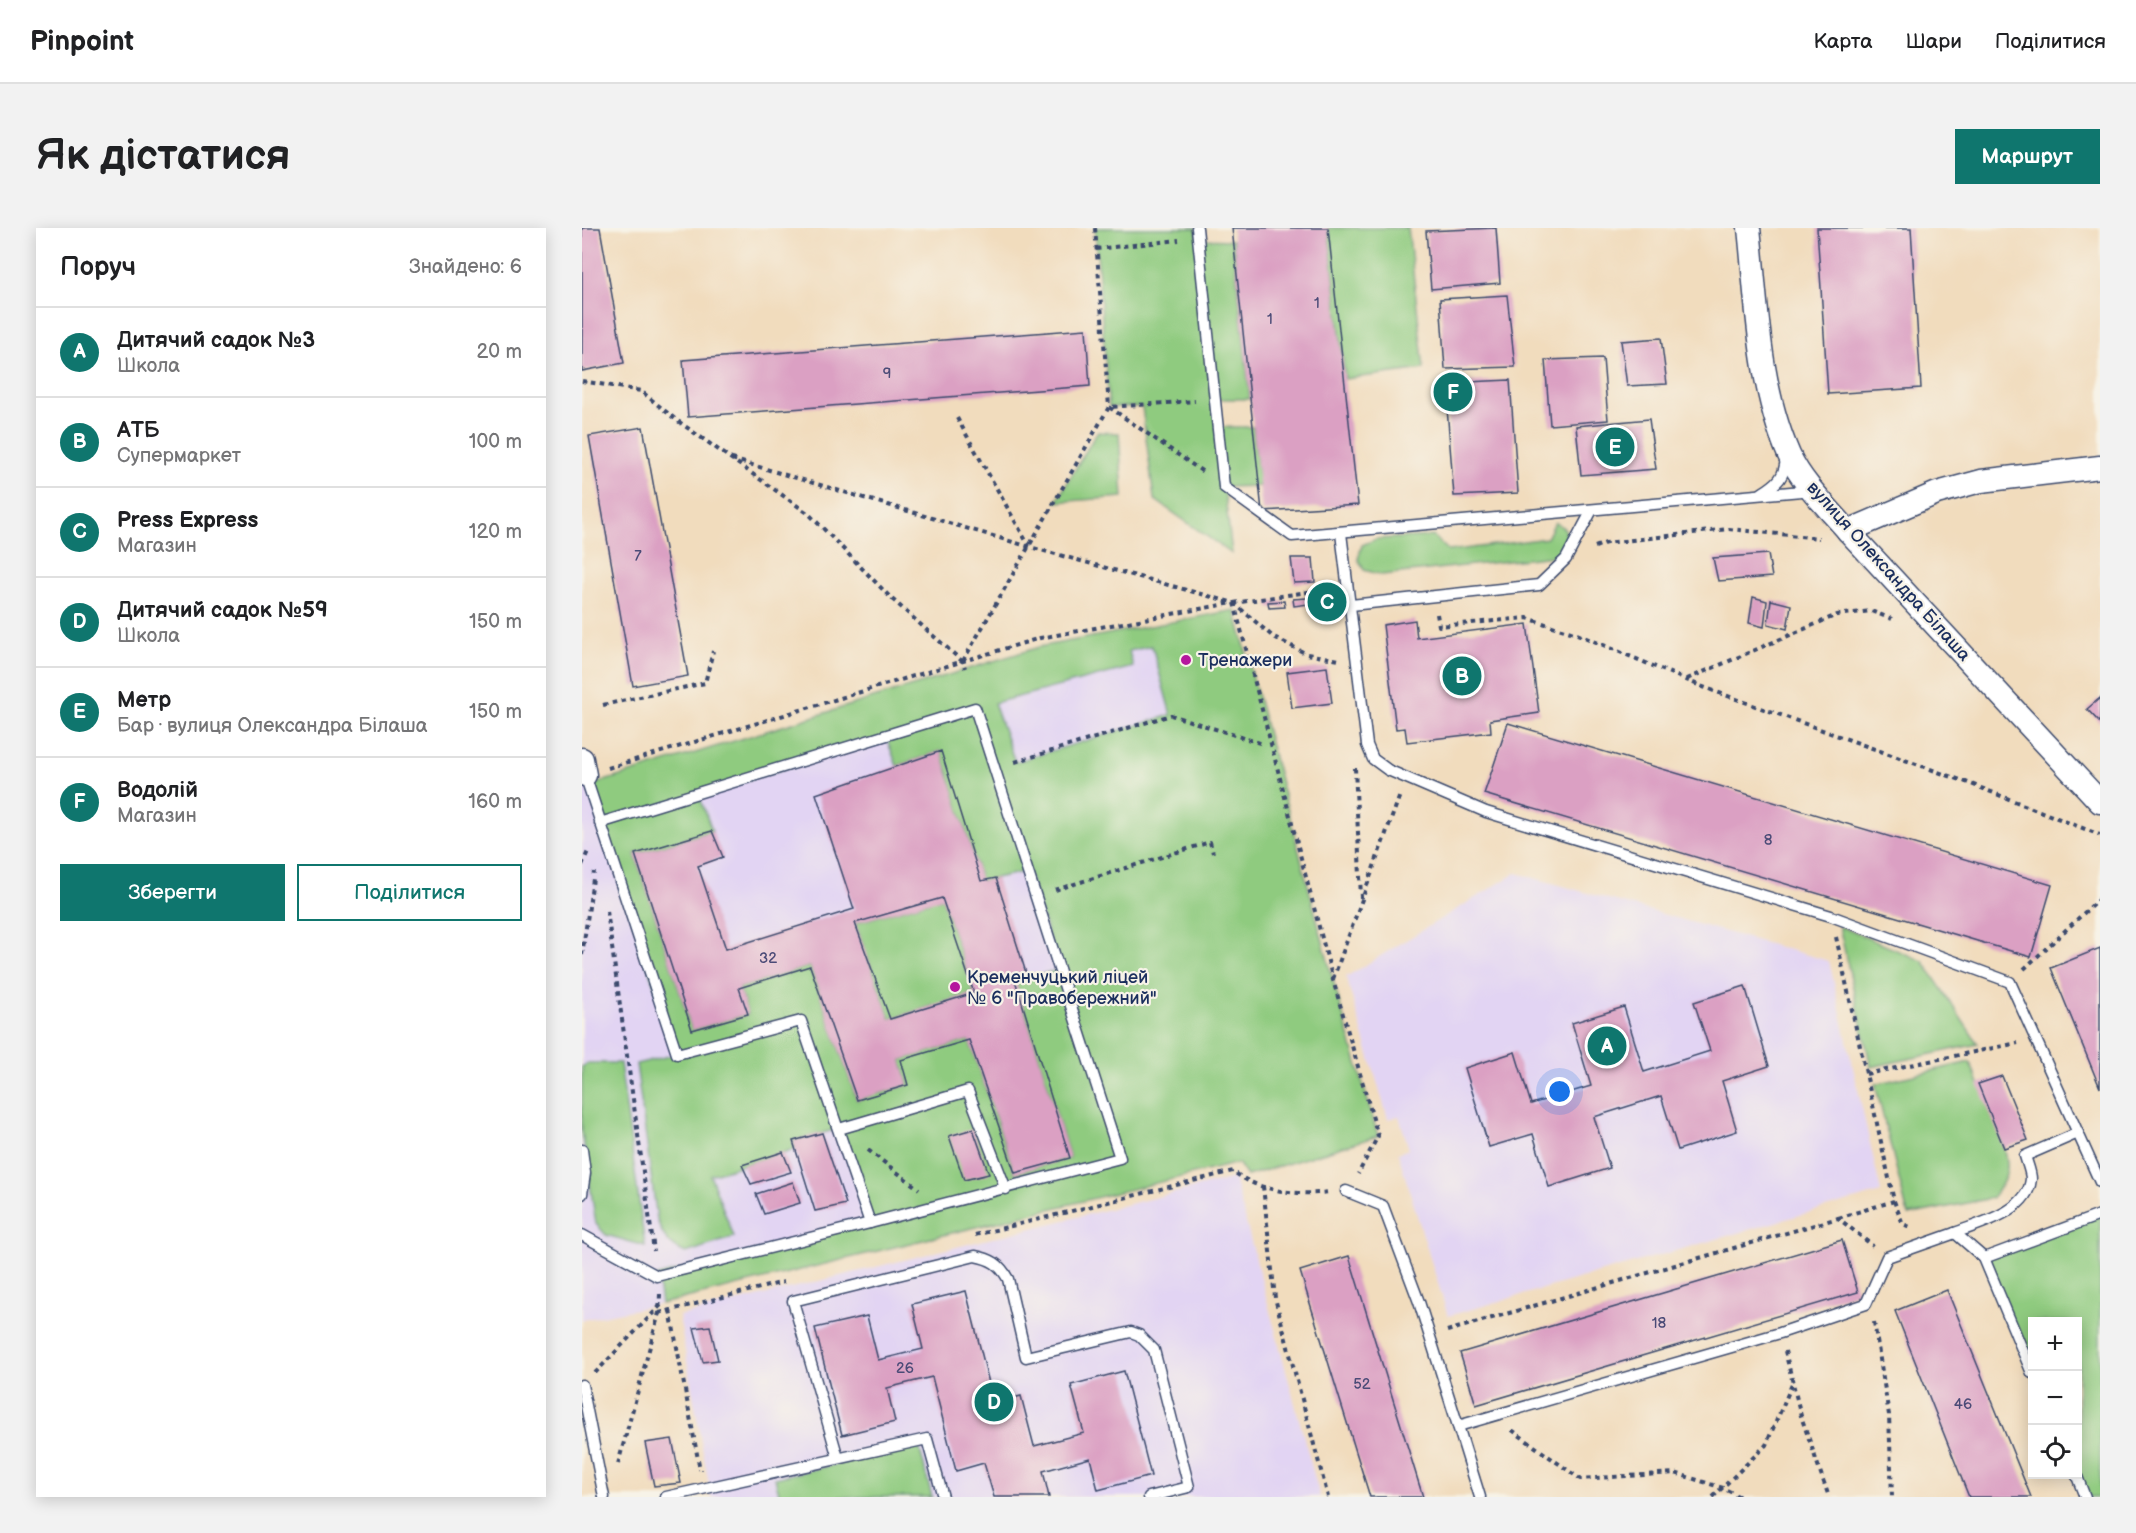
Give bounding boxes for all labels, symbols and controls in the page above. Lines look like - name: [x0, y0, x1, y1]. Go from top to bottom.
- text: Pinpoint: [30, 25, 134, 58]
- text: Карта: [1813, 29, 1873, 54]
- text: Шари: [1906, 29, 1962, 54]
- text: Поділитися: [1995, 29, 2106, 54]
- button: Маршрут: [1955, 129, 2100, 184]
- text: Як дістатися: [36, 131, 290, 182]
- text: Поруч: [60, 252, 136, 283]
- text: Знайдено: 6: [409, 255, 522, 279]
- house number: 1: [1314, 294, 1320, 313]
- house number: 1: [1267, 310, 1273, 329]
- text: Дитячий садок №3: [117, 327, 315, 354]
- text: A: [73, 340, 86, 364]
- text: 20 m: [477, 340, 522, 364]
- text: Школа: [117, 354, 180, 378]
- house number: 9: [883, 364, 891, 383]
- pin: F: [1434, 370, 1472, 414]
- text: АТБ: [117, 417, 159, 444]
- pin: E: [1596, 424, 1634, 470]
- text: B: [72, 430, 87, 454]
- text: 100 m: [469, 430, 522, 454]
- text: Супермаркет: [117, 444, 241, 468]
- street label: вулиця Олександра Білаша: [1802, 477, 1975, 666]
- text: Press Express: [117, 507, 258, 534]
- text: C: [72, 520, 87, 544]
- text: 120 m: [469, 520, 522, 544]
- text: Магазин: [117, 534, 197, 558]
- house number: 7: [634, 547, 642, 566]
- pin: C: [1308, 580, 1346, 625]
- text: Дитячий садок №59: [117, 597, 328, 624]
- text: D: [73, 610, 86, 634]
- text: 150 m: [469, 610, 522, 634]
- text: Школа: [117, 624, 180, 648]
- place label: Тренажери: [1198, 650, 1292, 671]
- marker: Тренажери: [1179, 653, 1193, 667]
- pin: B: [1442, 654, 1482, 698]
- text: Метр: [117, 687, 171, 714]
- text: E: [73, 700, 86, 724]
- text: 150 m: [469, 700, 522, 724]
- text: Бар · вулиця Олександра Білаша: [117, 714, 427, 738]
- text: Водолій: [117, 777, 198, 804]
- text: F: [73, 790, 86, 814]
- text: 160 m: [468, 790, 522, 814]
- text: Магазин: [117, 804, 197, 828]
- house number: 8: [1764, 831, 1773, 850]
- button: Зберегти: [60, 864, 285, 921]
- button: Поділитися: [297, 864, 522, 921]
- house number: 32: [759, 949, 777, 968]
- place label: Кременчуцький ліцей № 6 "Правобережний": [967, 967, 1157, 1009]
- marker: Кременчуцький ліцей № 6 "Правобережний": [948, 980, 962, 994]
- pin: A: [1588, 1024, 1626, 1068]
- your location: [1545, 1077, 1574, 1106]
- house number: 18: [1652, 1314, 1667, 1333]
- map controls: [2028, 1317, 2082, 1479]
- button: +: [2028, 1317, 2082, 1371]
- house number: 26: [896, 1359, 914, 1378]
- button: −: [2028, 1371, 2082, 1425]
- house number: 52: [1353, 1375, 1371, 1394]
- pin: D: [974, 1380, 1014, 1424]
- house number: 46: [1954, 1395, 1972, 1414]
- button: locate: [2028, 1425, 2082, 1479]

